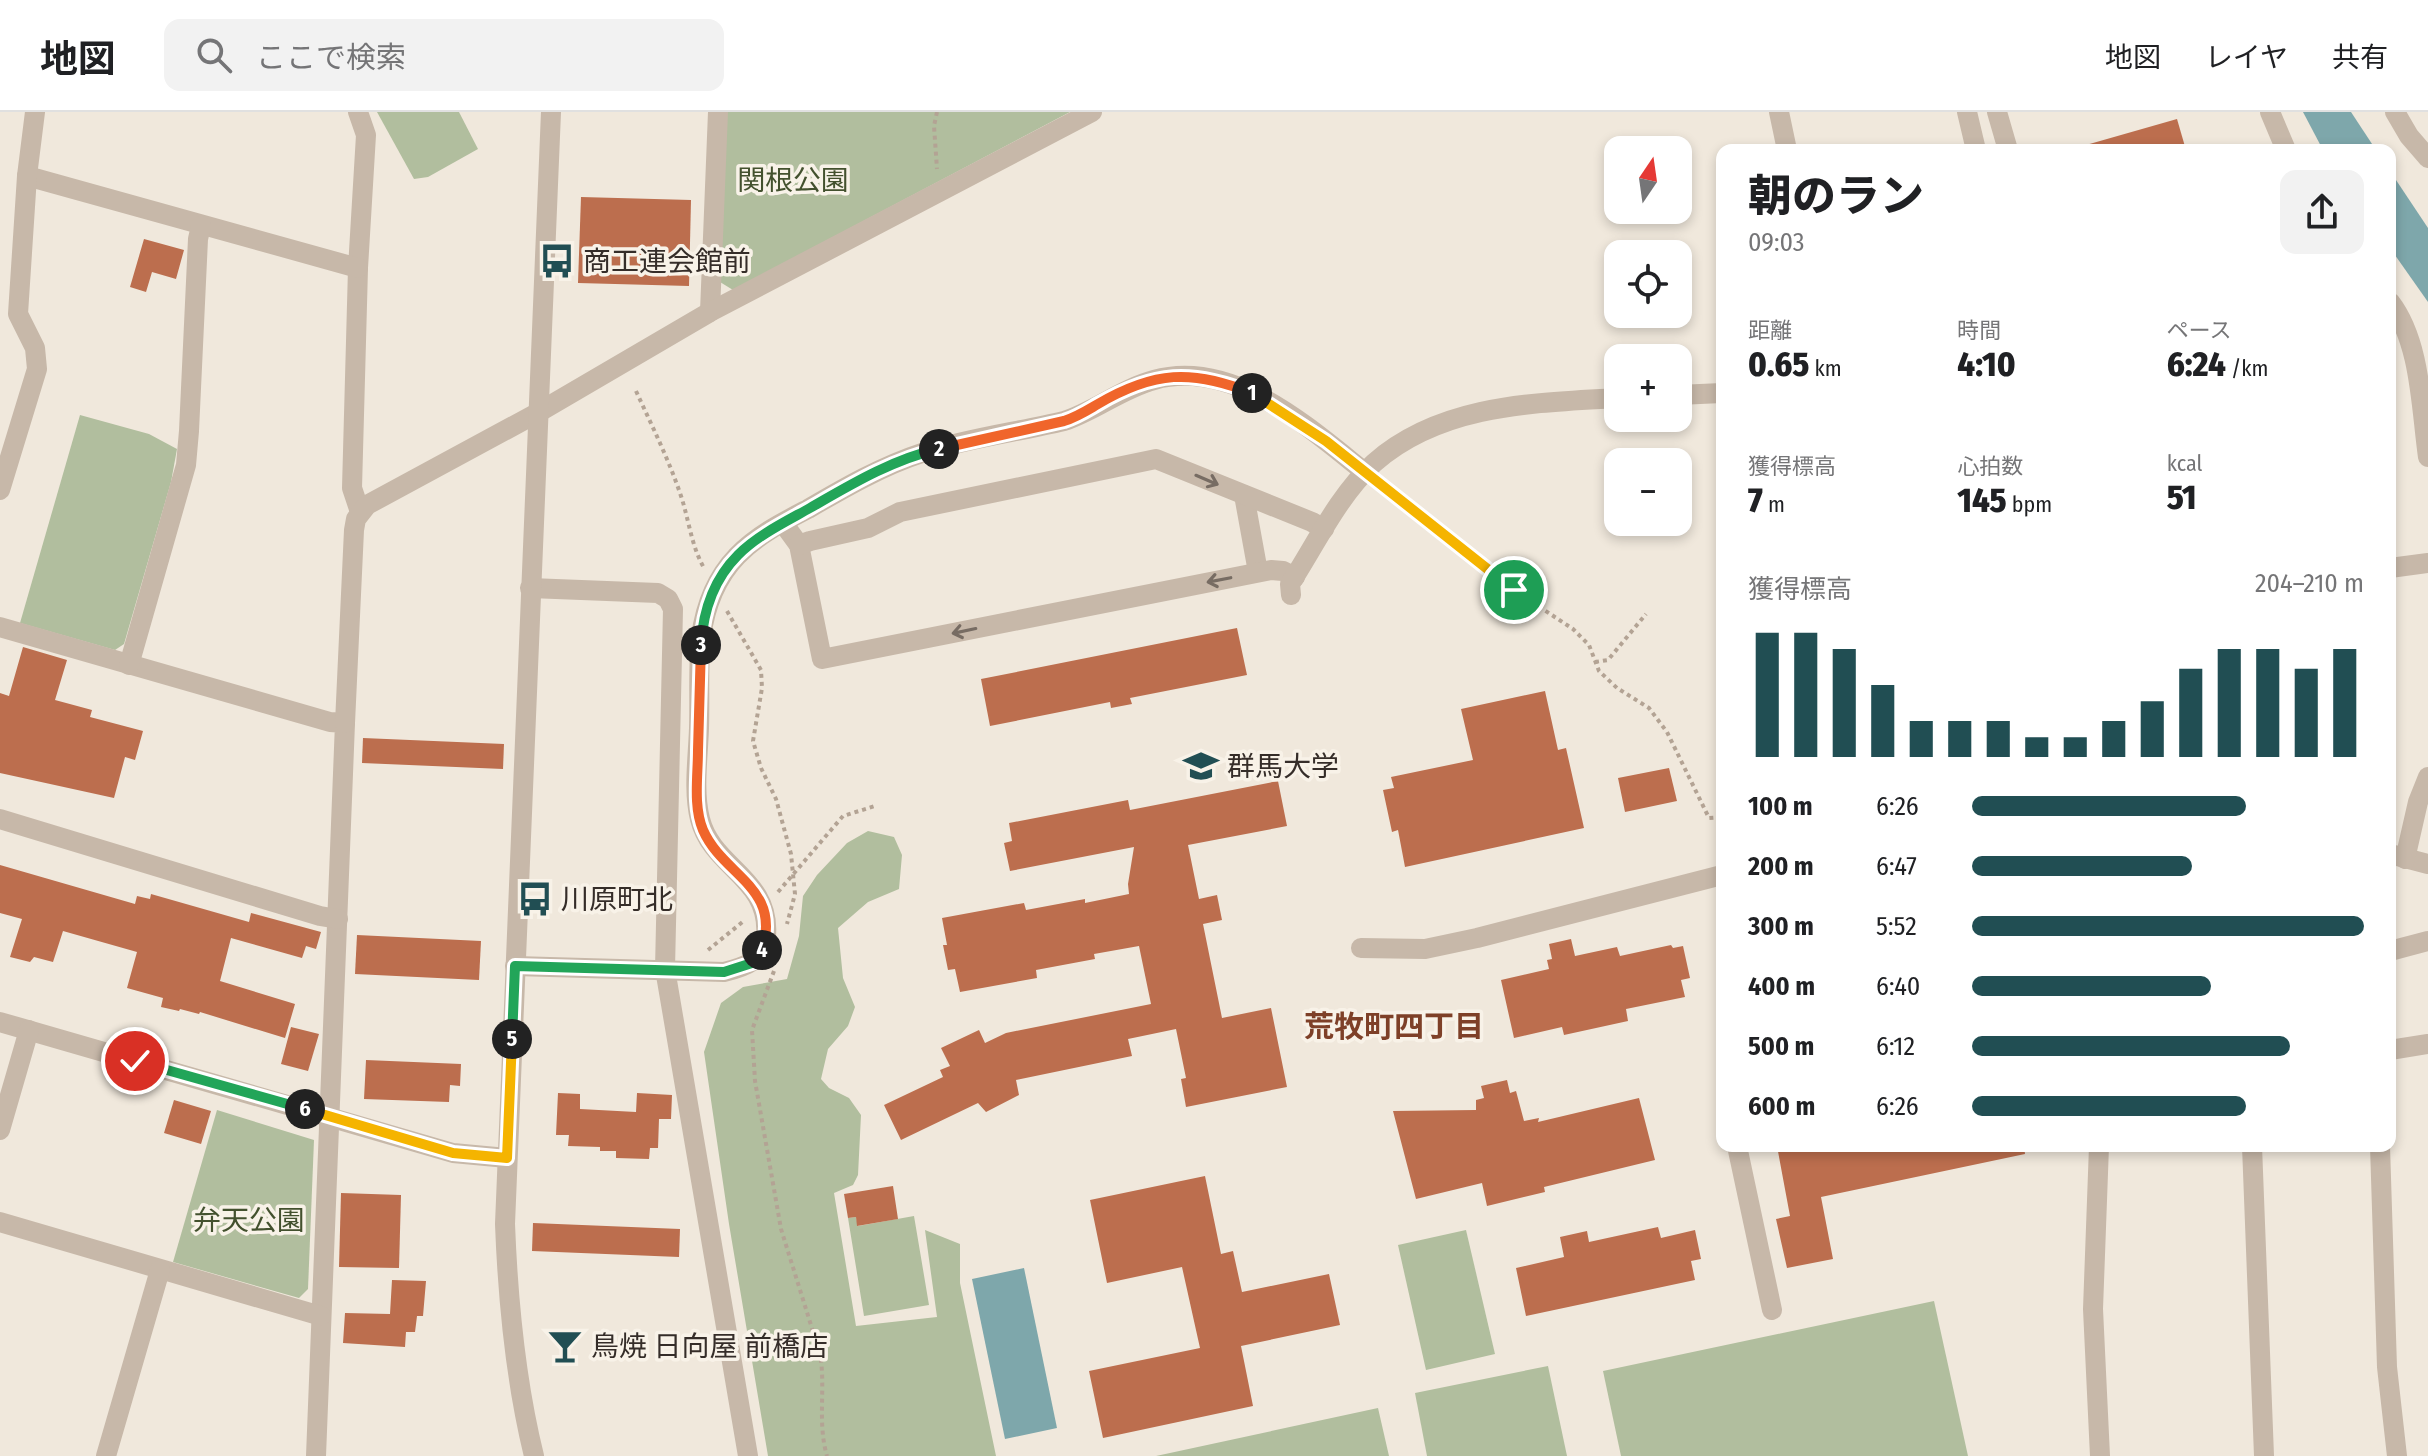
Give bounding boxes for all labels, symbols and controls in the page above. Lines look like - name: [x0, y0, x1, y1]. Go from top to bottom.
- search box: [164, 19, 724, 91]
- icon: search: [192, 33, 236, 77]
- text: 地図: [40, 36, 116, 82]
- text: ここで検索: [256, 40, 406, 76]
- text: 地図: [2105, 41, 2161, 74]
- text: レイヤ: [2205, 41, 2288, 74]
- text: 共有: [2332, 41, 2388, 74]
- north arrow: [1604, 136, 1692, 224]
- map controls: [1604, 136, 1692, 536]
- park label: 関根公園: [737, 164, 849, 197]
- text: 朝のラン: [1748, 170, 1924, 223]
- button: share: [2280, 170, 2364, 254]
- text: 09:03: [1748, 227, 1805, 258]
- button: locate: [1604, 240, 1692, 328]
- bus stop icon: 商工連会館前: [538, 242, 576, 280]
- place label: 商工連会館前: [583, 245, 751, 278]
- text: 距離: [1748, 317, 1792, 344]
- text: 時間: [1957, 317, 2001, 344]
- text: ペース: [2167, 317, 2232, 344]
- button: +: [1604, 344, 1692, 432]
- text: 0.65: [1748, 344, 1809, 385]
- text: 4:10: [1957, 344, 2015, 385]
- text: 6:24: [2167, 344, 2226, 385]
- text: km: [1809, 355, 1842, 382]
- text: /km: [2226, 355, 2268, 382]
- pin: 1: [1232, 373, 1272, 413]
- text: 1: [1247, 379, 1257, 406]
- pin: 2: [919, 429, 959, 469]
- text: 2: [934, 435, 944, 462]
- button: −: [1604, 448, 1692, 536]
- text: kcal: [2167, 450, 2202, 477]
- text: 獲得標高: [1748, 453, 1836, 480]
- text: 心拍数: [1957, 453, 2023, 480]
- one-way arrow: [1194, 473, 1219, 488]
- text: 51: [2167, 477, 2197, 518]
- text: 7: [1748, 480, 1763, 521]
- text: 145: [1957, 480, 2007, 521]
- text: m: [1763, 491, 1785, 518]
- text: bpm: [2007, 491, 2052, 518]
- pin: [1480, 556, 1548, 624]
- icon: arrive: [1492, 568, 1536, 612]
- text: 204–210 m: [2255, 568, 2364, 599]
- one-way arrow: [1207, 573, 1233, 588]
- text: 獲得標高: [1748, 574, 1852, 605]
- one-way arrow: [952, 624, 978, 639]
- pin: 3: [681, 625, 721, 665]
- text: 3: [696, 631, 706, 658]
- school or university icon: 群馬大学: [1182, 747, 1220, 785]
- place label: 群馬大学: [1227, 750, 1339, 783]
- text: 100 m: [1748, 791, 1813, 822]
- text: 6:26: [1876, 791, 1919, 822]
- text: 200 m: [1748, 851, 1814, 882]
- text: 6:47: [1876, 851, 1917, 882]
- bus stop icon: 川原町北: [516, 880, 554, 918]
- place label: 川原町北: [561, 883, 673, 916]
- text: 300 m: [1748, 911, 1814, 942]
- text: 5:52: [1876, 911, 1917, 942]
- pin: 4: [742, 930, 782, 970]
- text: 4: [756, 936, 768, 963]
- text: 400 m: [1748, 971, 1815, 1002]
- text: 6:40: [1876, 971, 1920, 1002]
- district label: 荒牧町四丁目: [1304, 1009, 1484, 1045]
- pin: 5: [492, 1019, 532, 1059]
- text: 5: [507, 1025, 517, 1052]
- pin: [101, 1027, 169, 1095]
- text: 500 m: [1748, 1031, 1814, 1062]
- text: 6:12: [1876, 1031, 1915, 1062]
- icon: check: [113, 1039, 157, 1083]
- pin: 6: [285, 1089, 325, 1129]
- text: 600 m: [1748, 1091, 1815, 1122]
- text: 6:26: [1876, 1091, 1919, 1122]
- text: 6: [299, 1095, 311, 1122]
- park label: 弁天公園: [193, 1204, 305, 1237]
- bar icon: 鳥焼 日向屋 前橋店: [546, 1327, 584, 1365]
- place label: 鳥焼 日向屋 前橋店: [591, 1330, 828, 1363]

